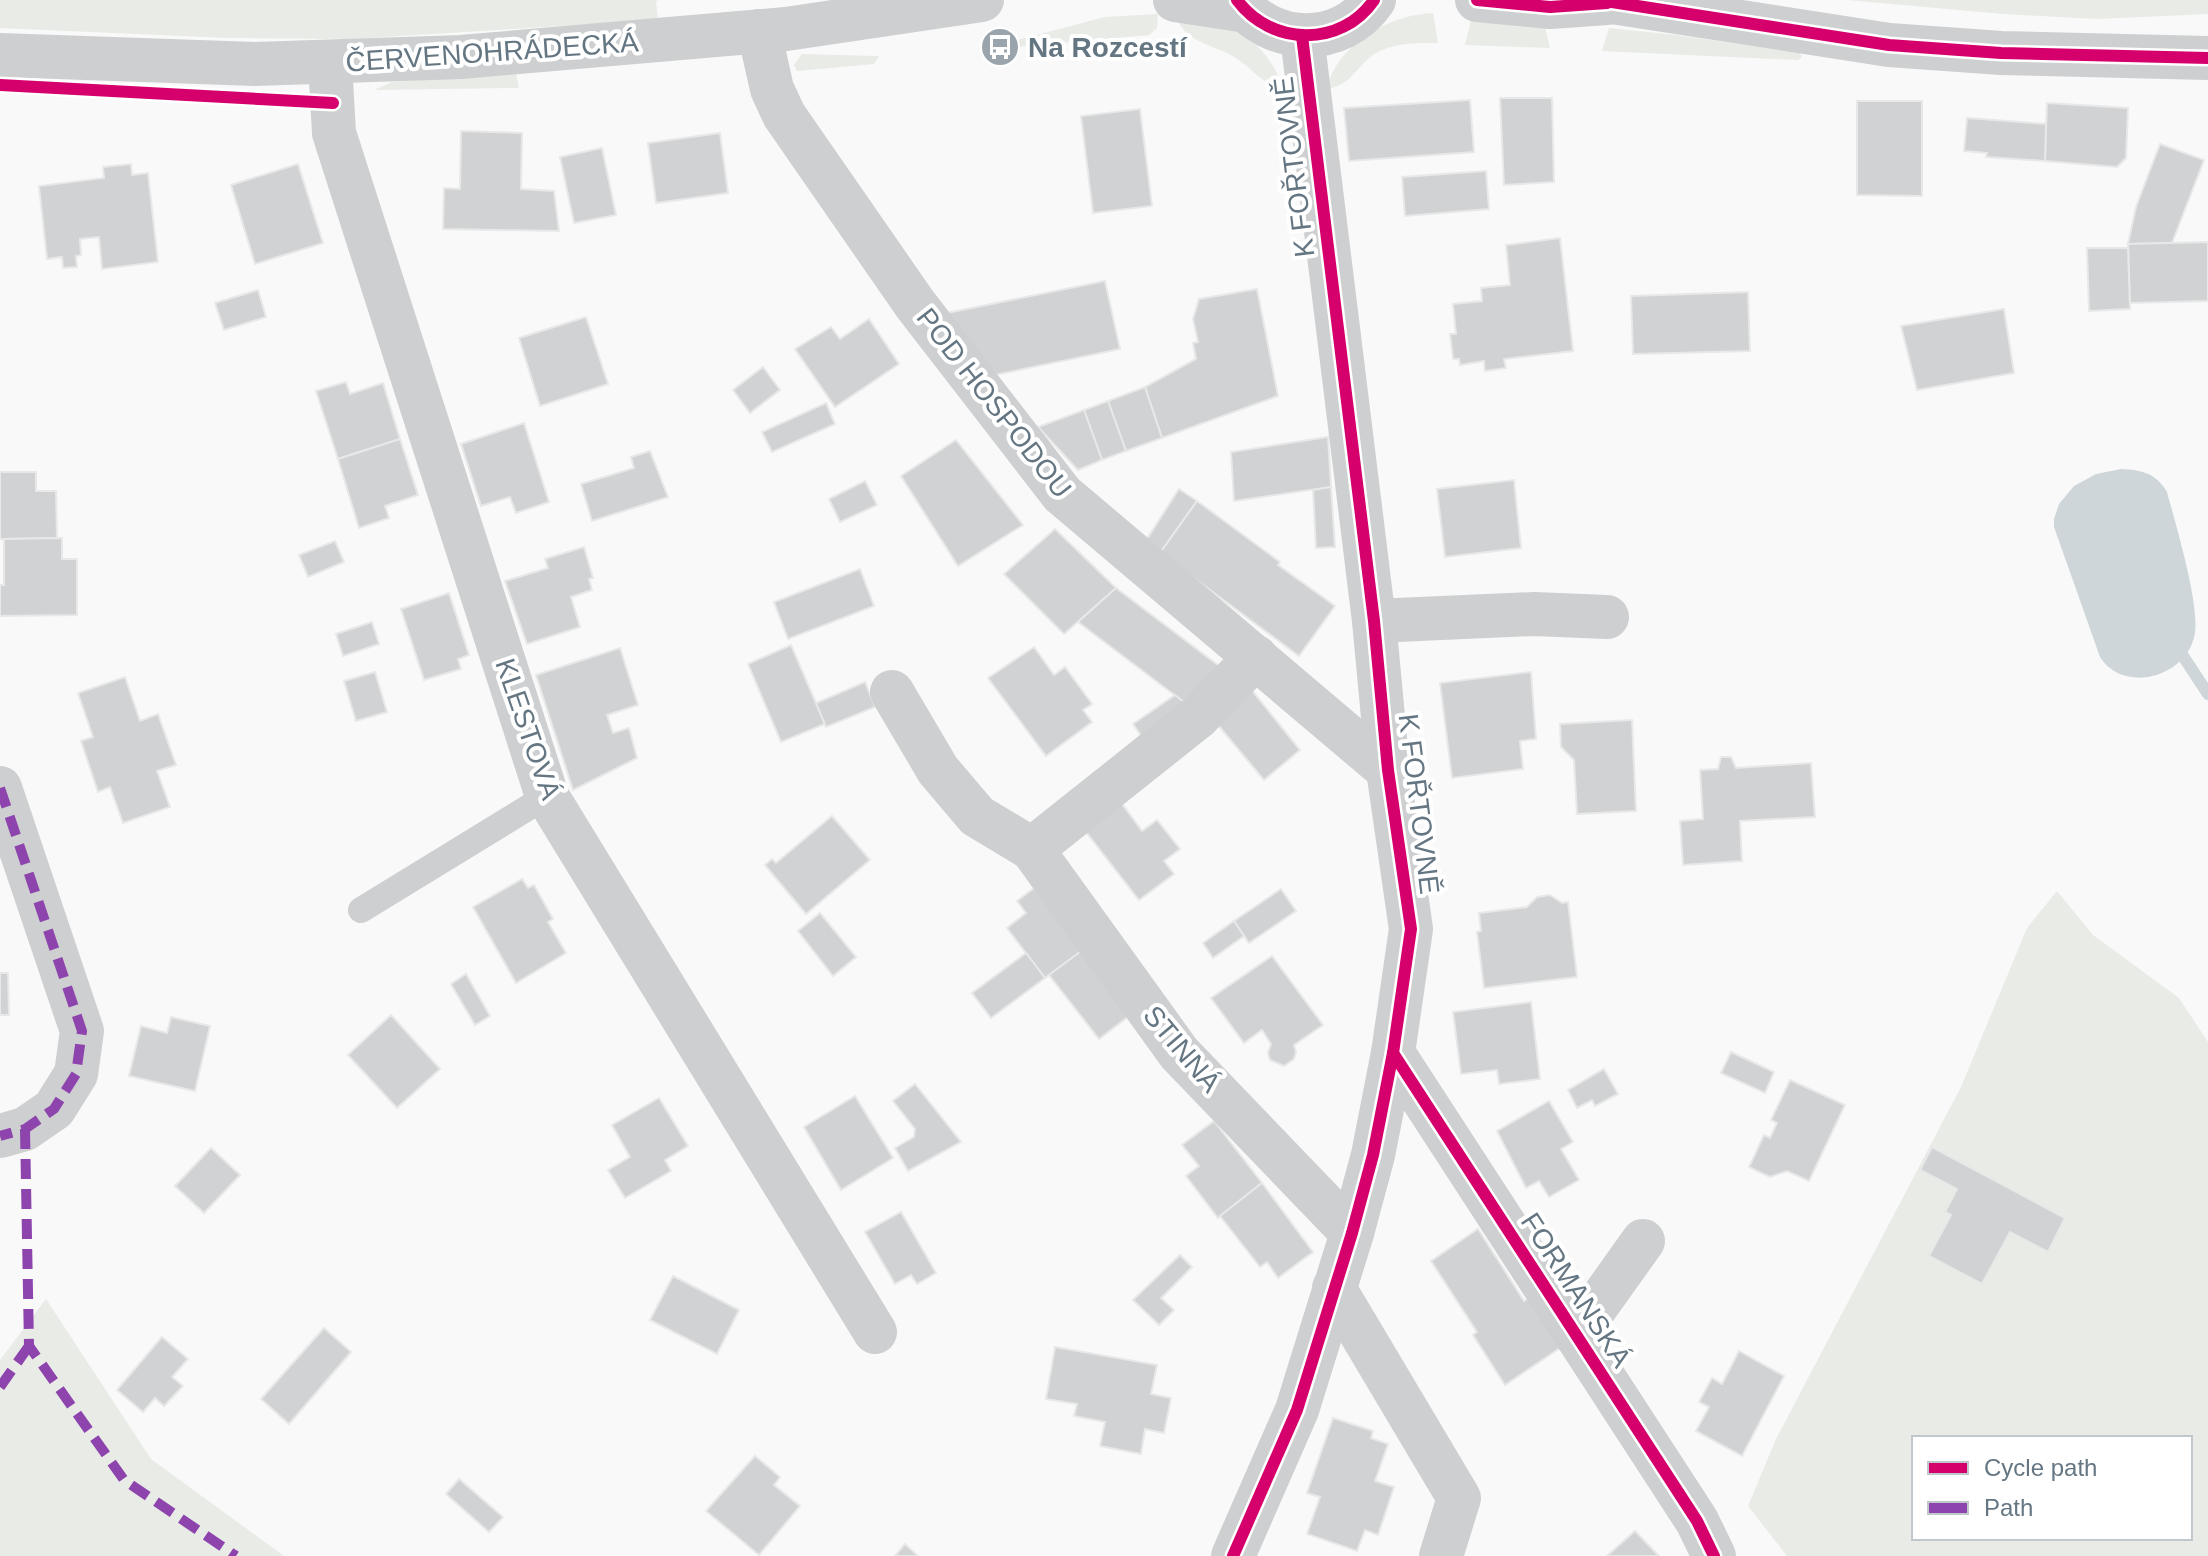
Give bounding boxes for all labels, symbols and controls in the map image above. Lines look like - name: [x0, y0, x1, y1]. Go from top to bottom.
- street label: ČERVENOHRÁDECKÁ: [344, 26, 640, 78]
- bus stop icon: Na Rozcestí: [979, 26, 1021, 68]
- place label: Na Rozcestí: [1028, 32, 1188, 63]
- street label: K FOŘTOVNĚ: [1268, 75, 1320, 259]
- street label: POD HOSPODOU: [910, 302, 1078, 504]
- street label: KLESTOVÁ: [489, 654, 567, 804]
- street label: K FOŘTOVNĚ: [1393, 712, 1445, 896]
- street label: STINNÁ: [1137, 1000, 1227, 1099]
- street label: FORMANSKÁ: [1515, 1207, 1637, 1373]
- legend: [1912, 1436, 2192, 1540]
- text: Cycle path: [1984, 1454, 2097, 1481]
- text: Path: [1984, 1494, 2033, 1521]

